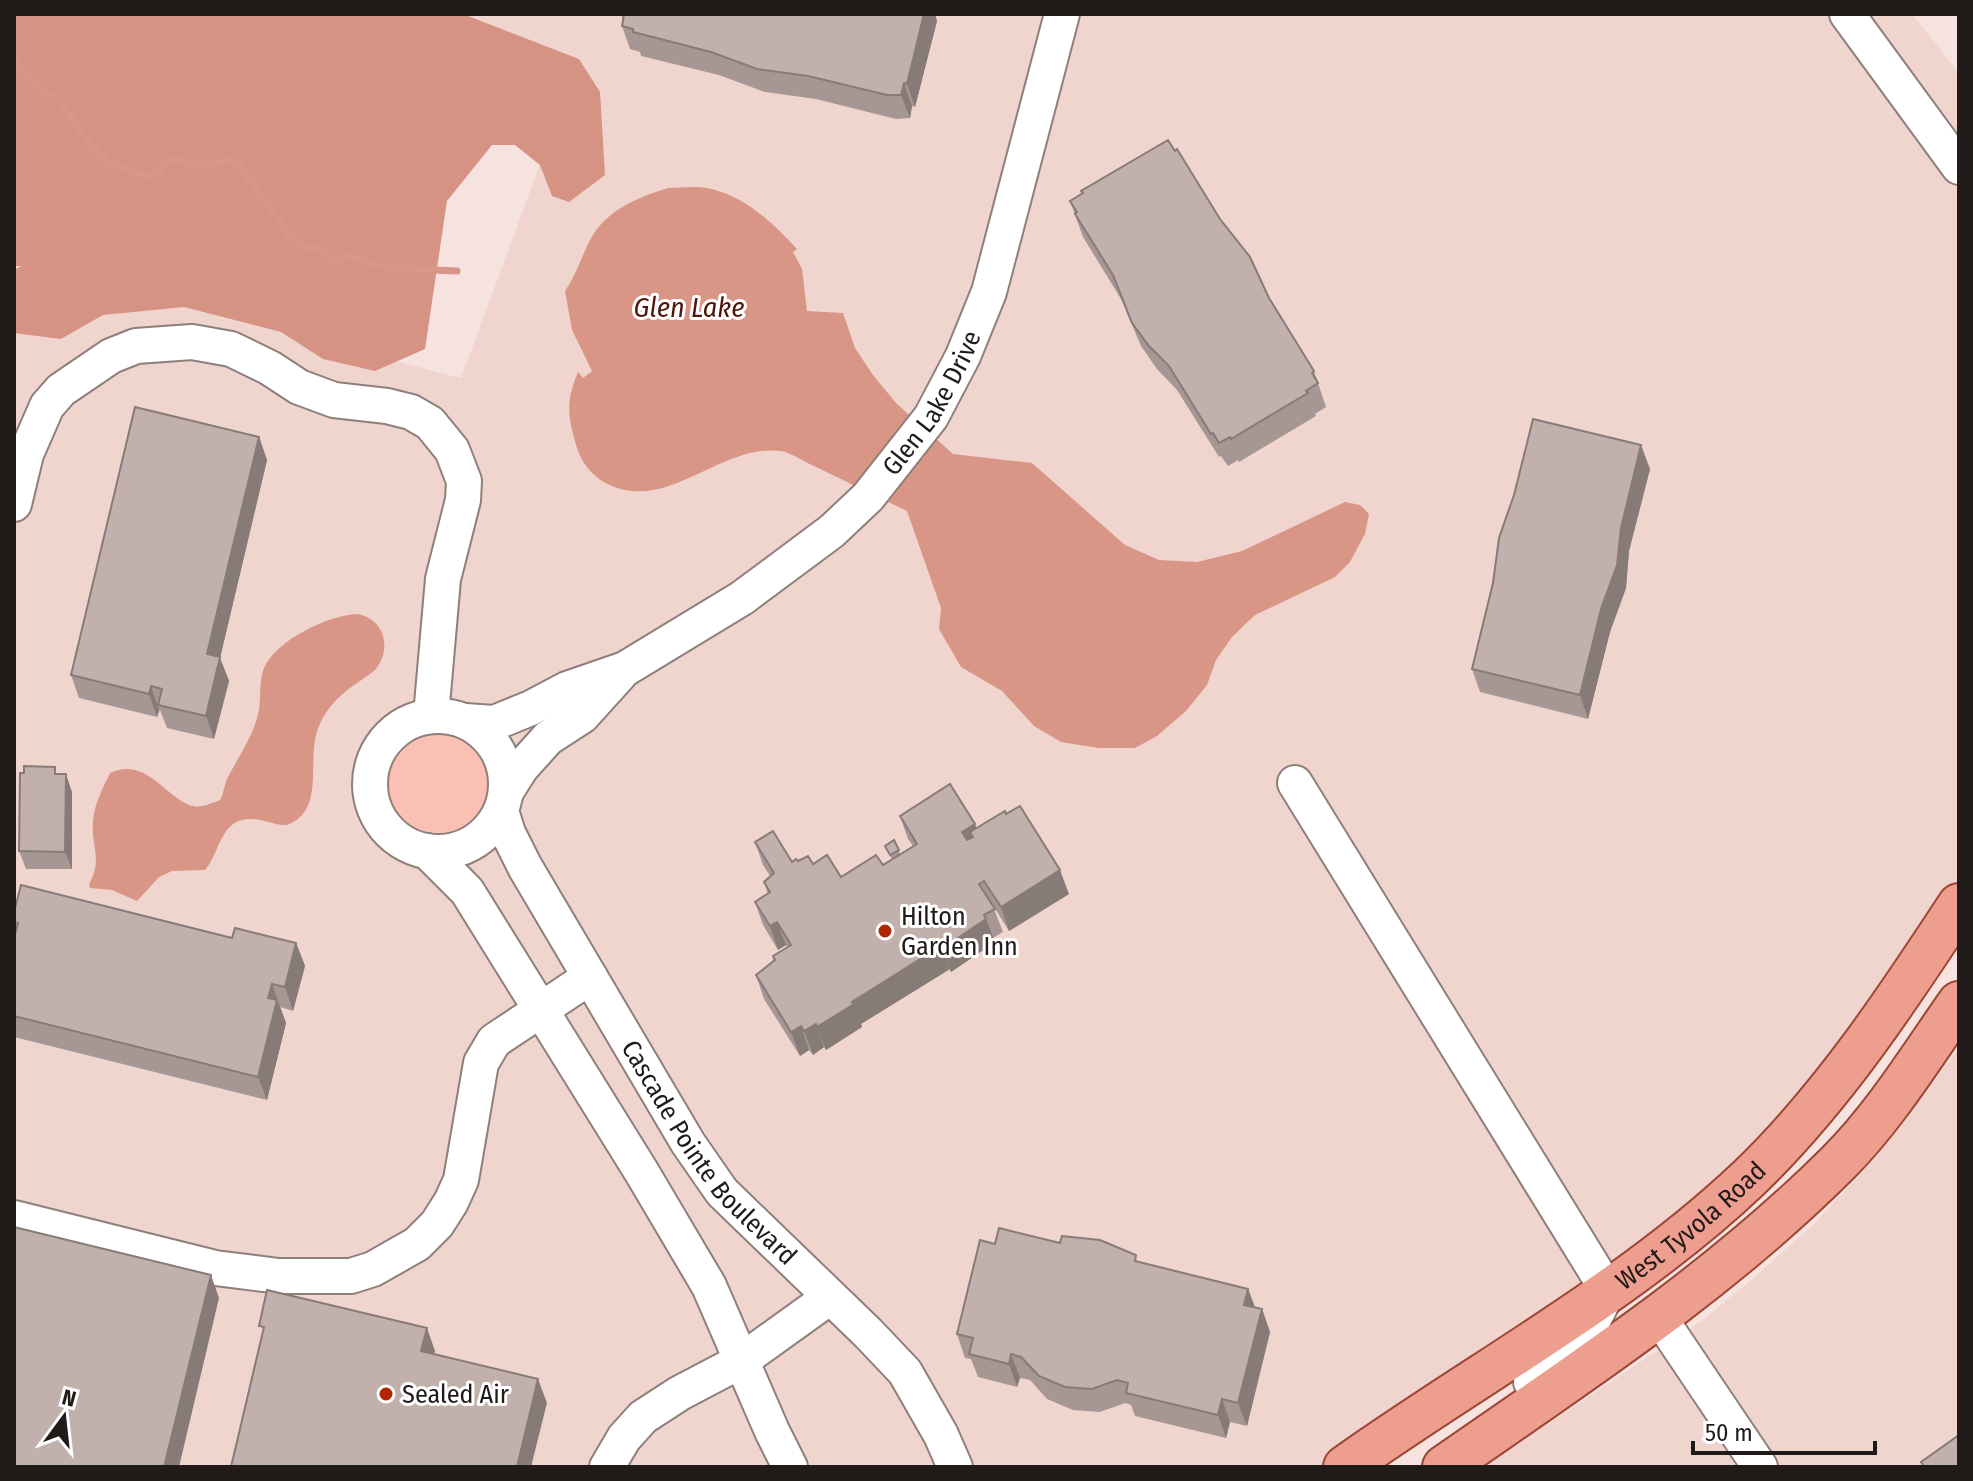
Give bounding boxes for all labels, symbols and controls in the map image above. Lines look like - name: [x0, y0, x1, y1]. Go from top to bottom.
- water label: Glen Lake: [634, 291, 744, 324]
- street label: Glen Lake Drive: [876, 326, 987, 481]
- place label: Hilton Garden Inn: [901, 901, 1018, 962]
- marker: Hilton Garden Inn: [876, 922, 894, 940]
- street label: Cascade Pointe Boulevard: [615, 1035, 803, 1271]
- street label: West Tyvola Road: [1610, 1155, 1772, 1296]
- north arrow: [24, 1377, 104, 1457]
- place label: Sealed Air: [402, 1379, 509, 1410]
- text: N: [59, 1383, 79, 1413]
- marker: Sealed Air: [377, 1385, 395, 1403]
- scale bar: [1693, 1405, 1875, 1455]
- text: 50 m: [1705, 1419, 1753, 1447]

